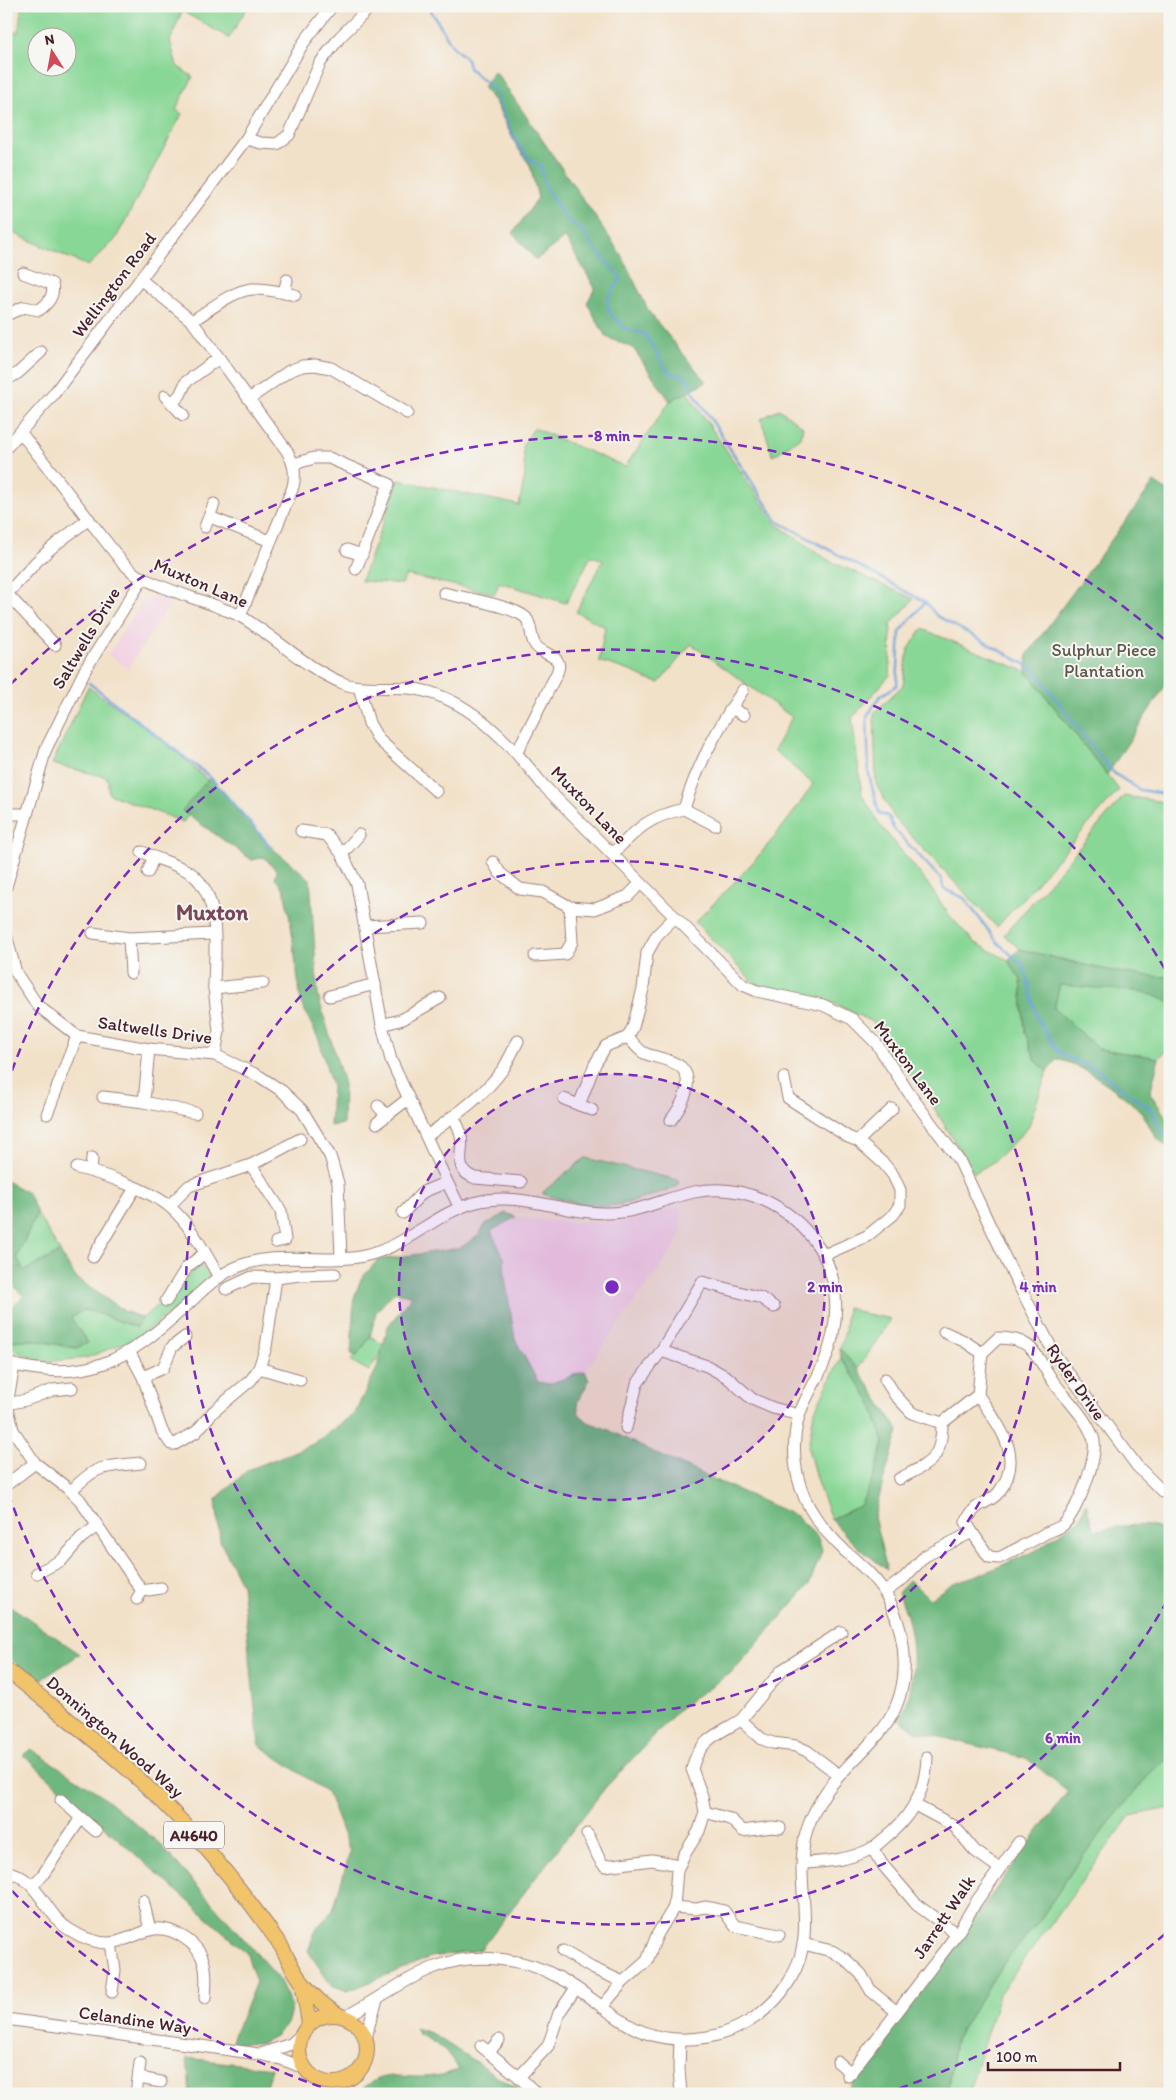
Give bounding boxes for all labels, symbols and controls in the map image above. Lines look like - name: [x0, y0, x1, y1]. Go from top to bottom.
- north arrow: [28, 28, 78, 78]
- text: N: [43, 30, 56, 49]
- street label: Wellington Road: [67, 228, 161, 342]
- text: 8 min: [594, 427, 631, 445]
- street label: Muxton Lane: [151, 553, 251, 613]
- street label: Saltwells Drive: [47, 583, 125, 693]
- park label: Sulphur Piece Plantation: [1052, 639, 1156, 682]
- street label: Muxton Lane: [546, 761, 632, 849]
- district label: Muxton: [176, 899, 249, 926]
- street label: Saltwells Drive: [97, 1011, 213, 1049]
- street label: Muxton Lane: [869, 1016, 947, 1110]
- centre of rings: [603, 1278, 621, 1296]
- text: 2 min: [807, 1278, 844, 1296]
- text: 4 min: [1020, 1278, 1057, 1296]
- street label: Ryder Drive: [1042, 1339, 1110, 1425]
- street label: Donnington Wood Way: [42, 1671, 189, 1803]
- text: 6 min: [1045, 1729, 1082, 1747]
- road number: A4640: [164, 1822, 224, 1848]
- street label: Jarrett Walk: [908, 1870, 980, 1963]
- street label: Celandine Way: [77, 2001, 193, 2039]
- scale bar: [988, 2040, 1121, 2072]
- text: 100 m: [996, 2048, 1038, 2066]

